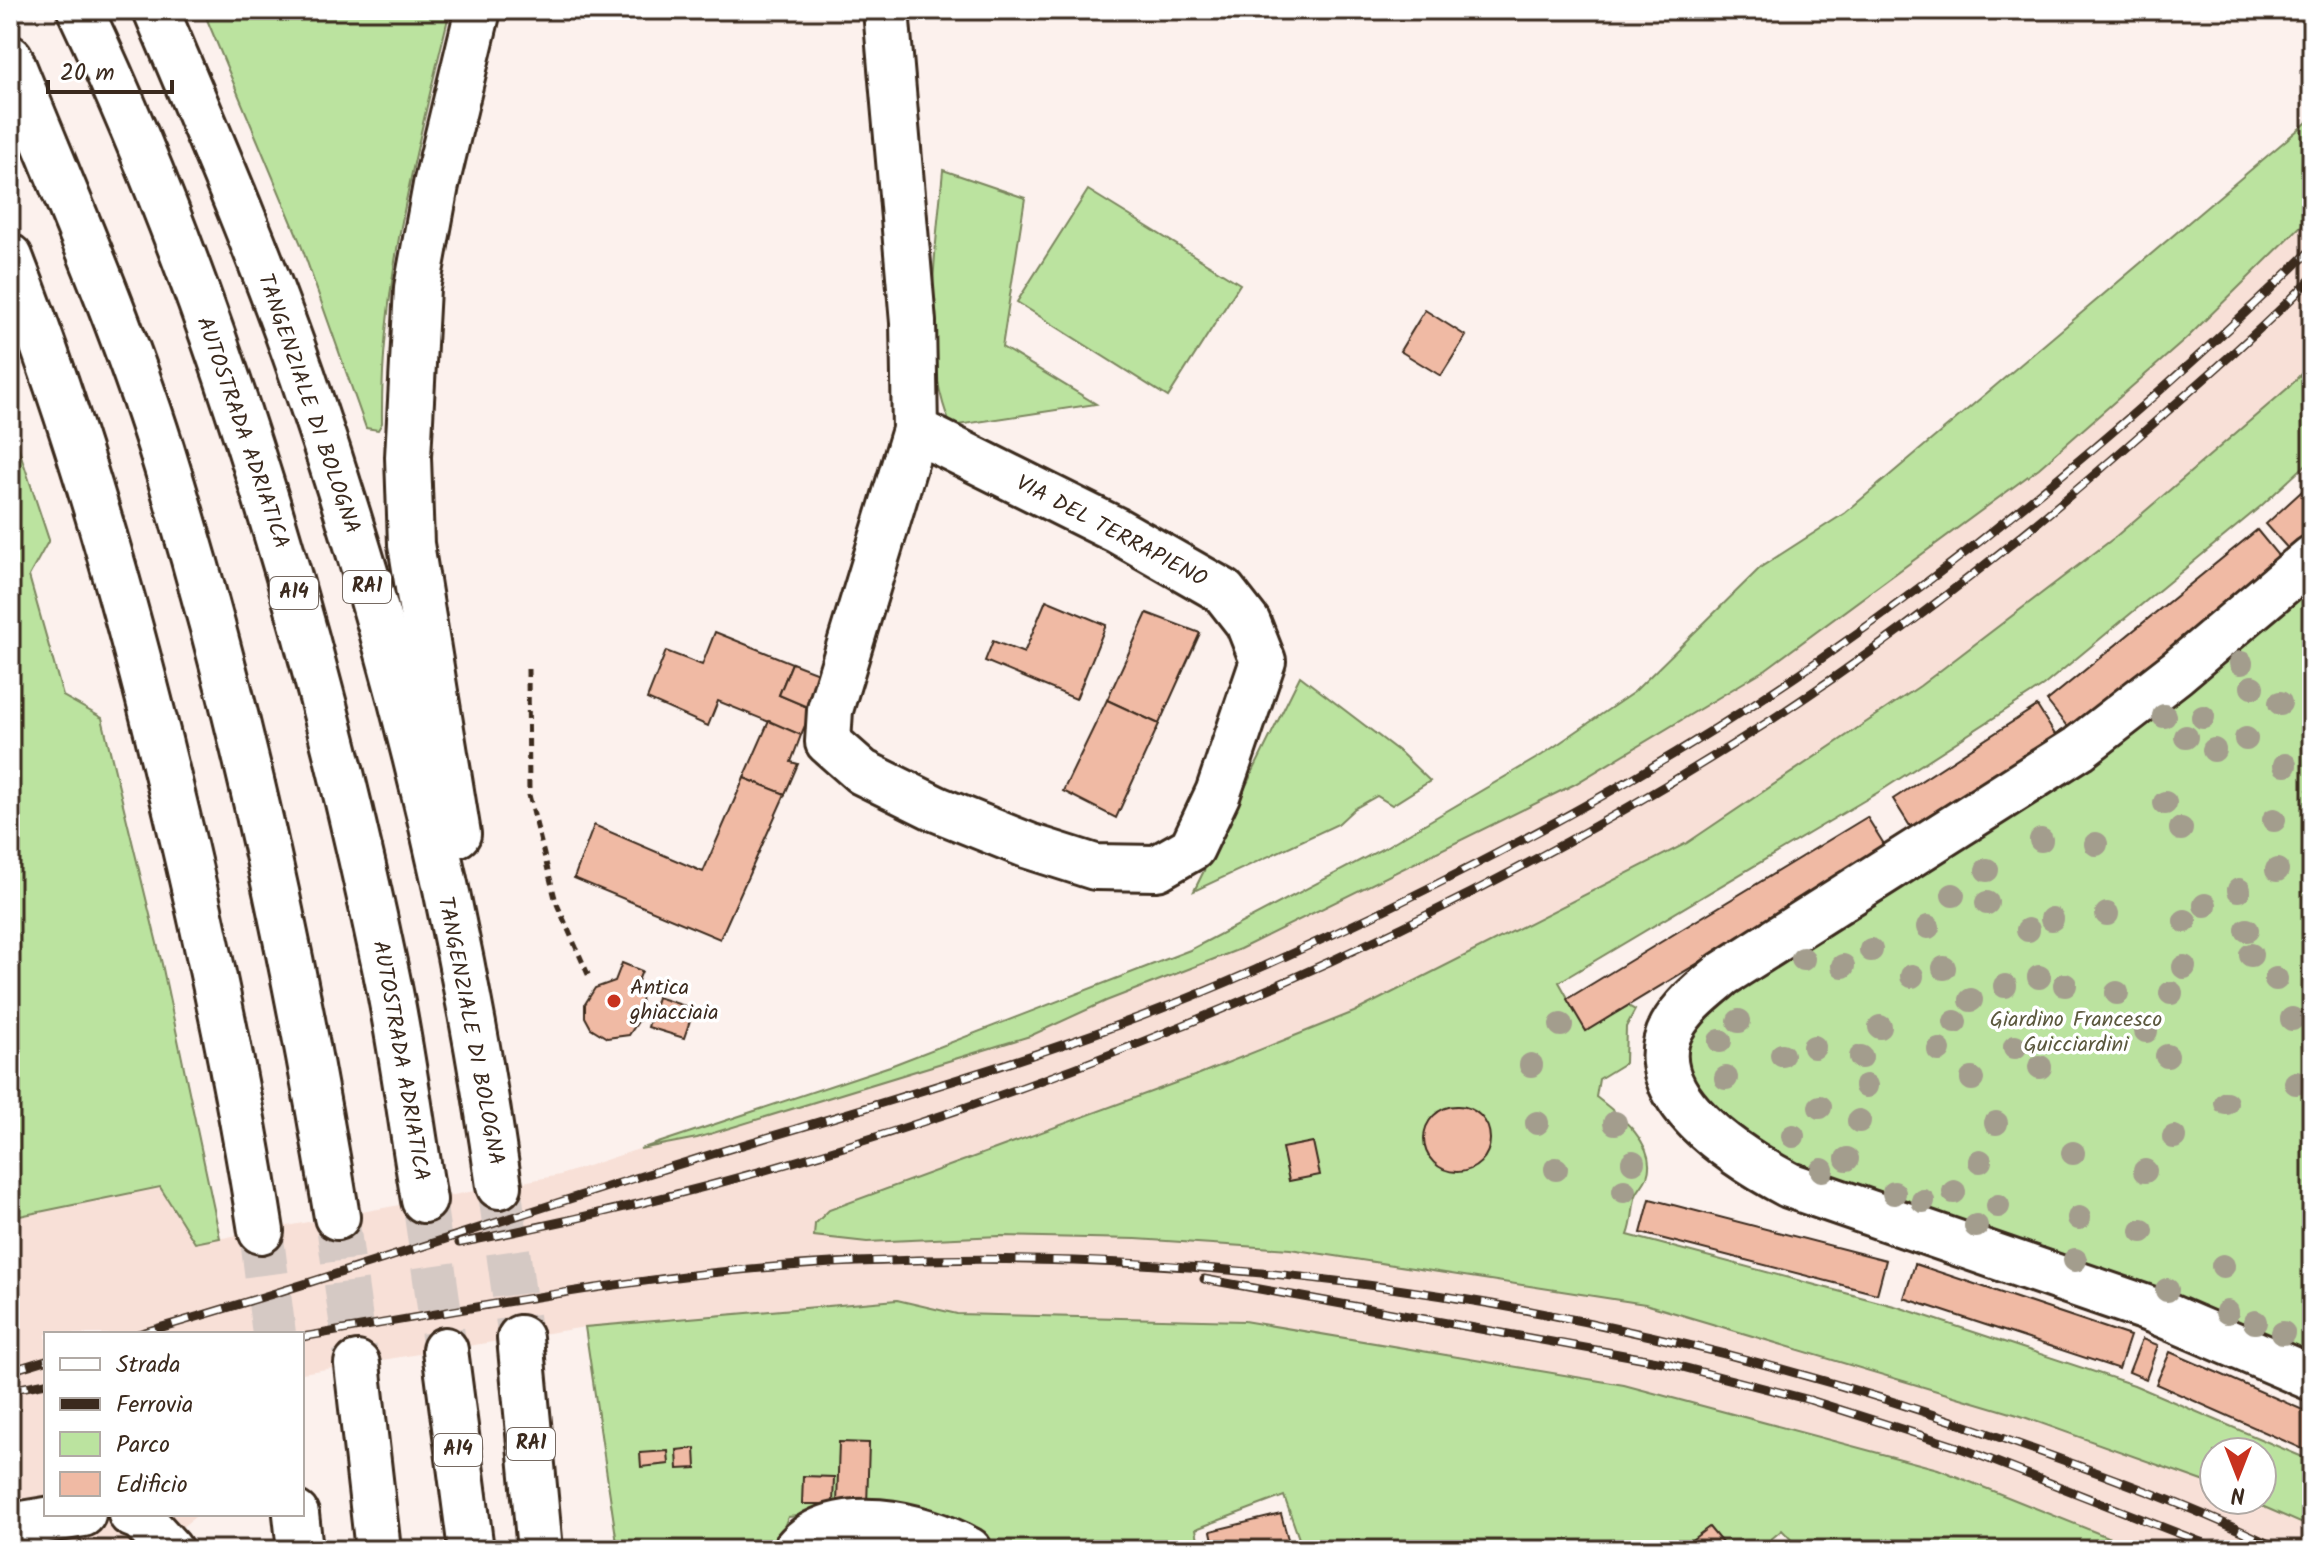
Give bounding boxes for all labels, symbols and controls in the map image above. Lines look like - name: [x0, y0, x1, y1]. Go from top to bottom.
- scale bar: [48, 44, 172, 94]
- text: 20 m: [60, 54, 115, 93]
- street label: TANGENZIALE DI BOLOGNA: [247, 269, 369, 539]
- street label: AUTOSTRADA ADRIATICA: [186, 312, 298, 554]
- street label: VIA DEL TERRAPIENO: [1009, 467, 1213, 598]
- road number: RA1: [343, 571, 391, 603]
- road number: A14: [270, 577, 318, 609]
- street label: TANGENZIALE DI BOLOGNA: [427, 894, 513, 1168]
- street label: AUTOSTRADA ADRIATICA: [362, 938, 438, 1184]
- place label: Antica ghiacciaia: [629, 971, 718, 1031]
- marker: Antica ghiacciaia: [605, 992, 623, 1010]
- park label: Giardino Francesco Guicciardini: [1990, 1003, 2162, 1063]
- legend: [44, 1332, 304, 1516]
- text: Strada: [116, 1346, 180, 1385]
- text: Ferrovia: [116, 1386, 193, 1425]
- text: Parco: [116, 1426, 170, 1465]
- road number: RA1: [507, 1428, 555, 1460]
- road number: A14: [434, 1434, 482, 1466]
- north arrow: [2198, 1436, 2278, 1516]
- text: Edificio: [116, 1466, 188, 1505]
- text: N: [2231, 1476, 2245, 1511]

